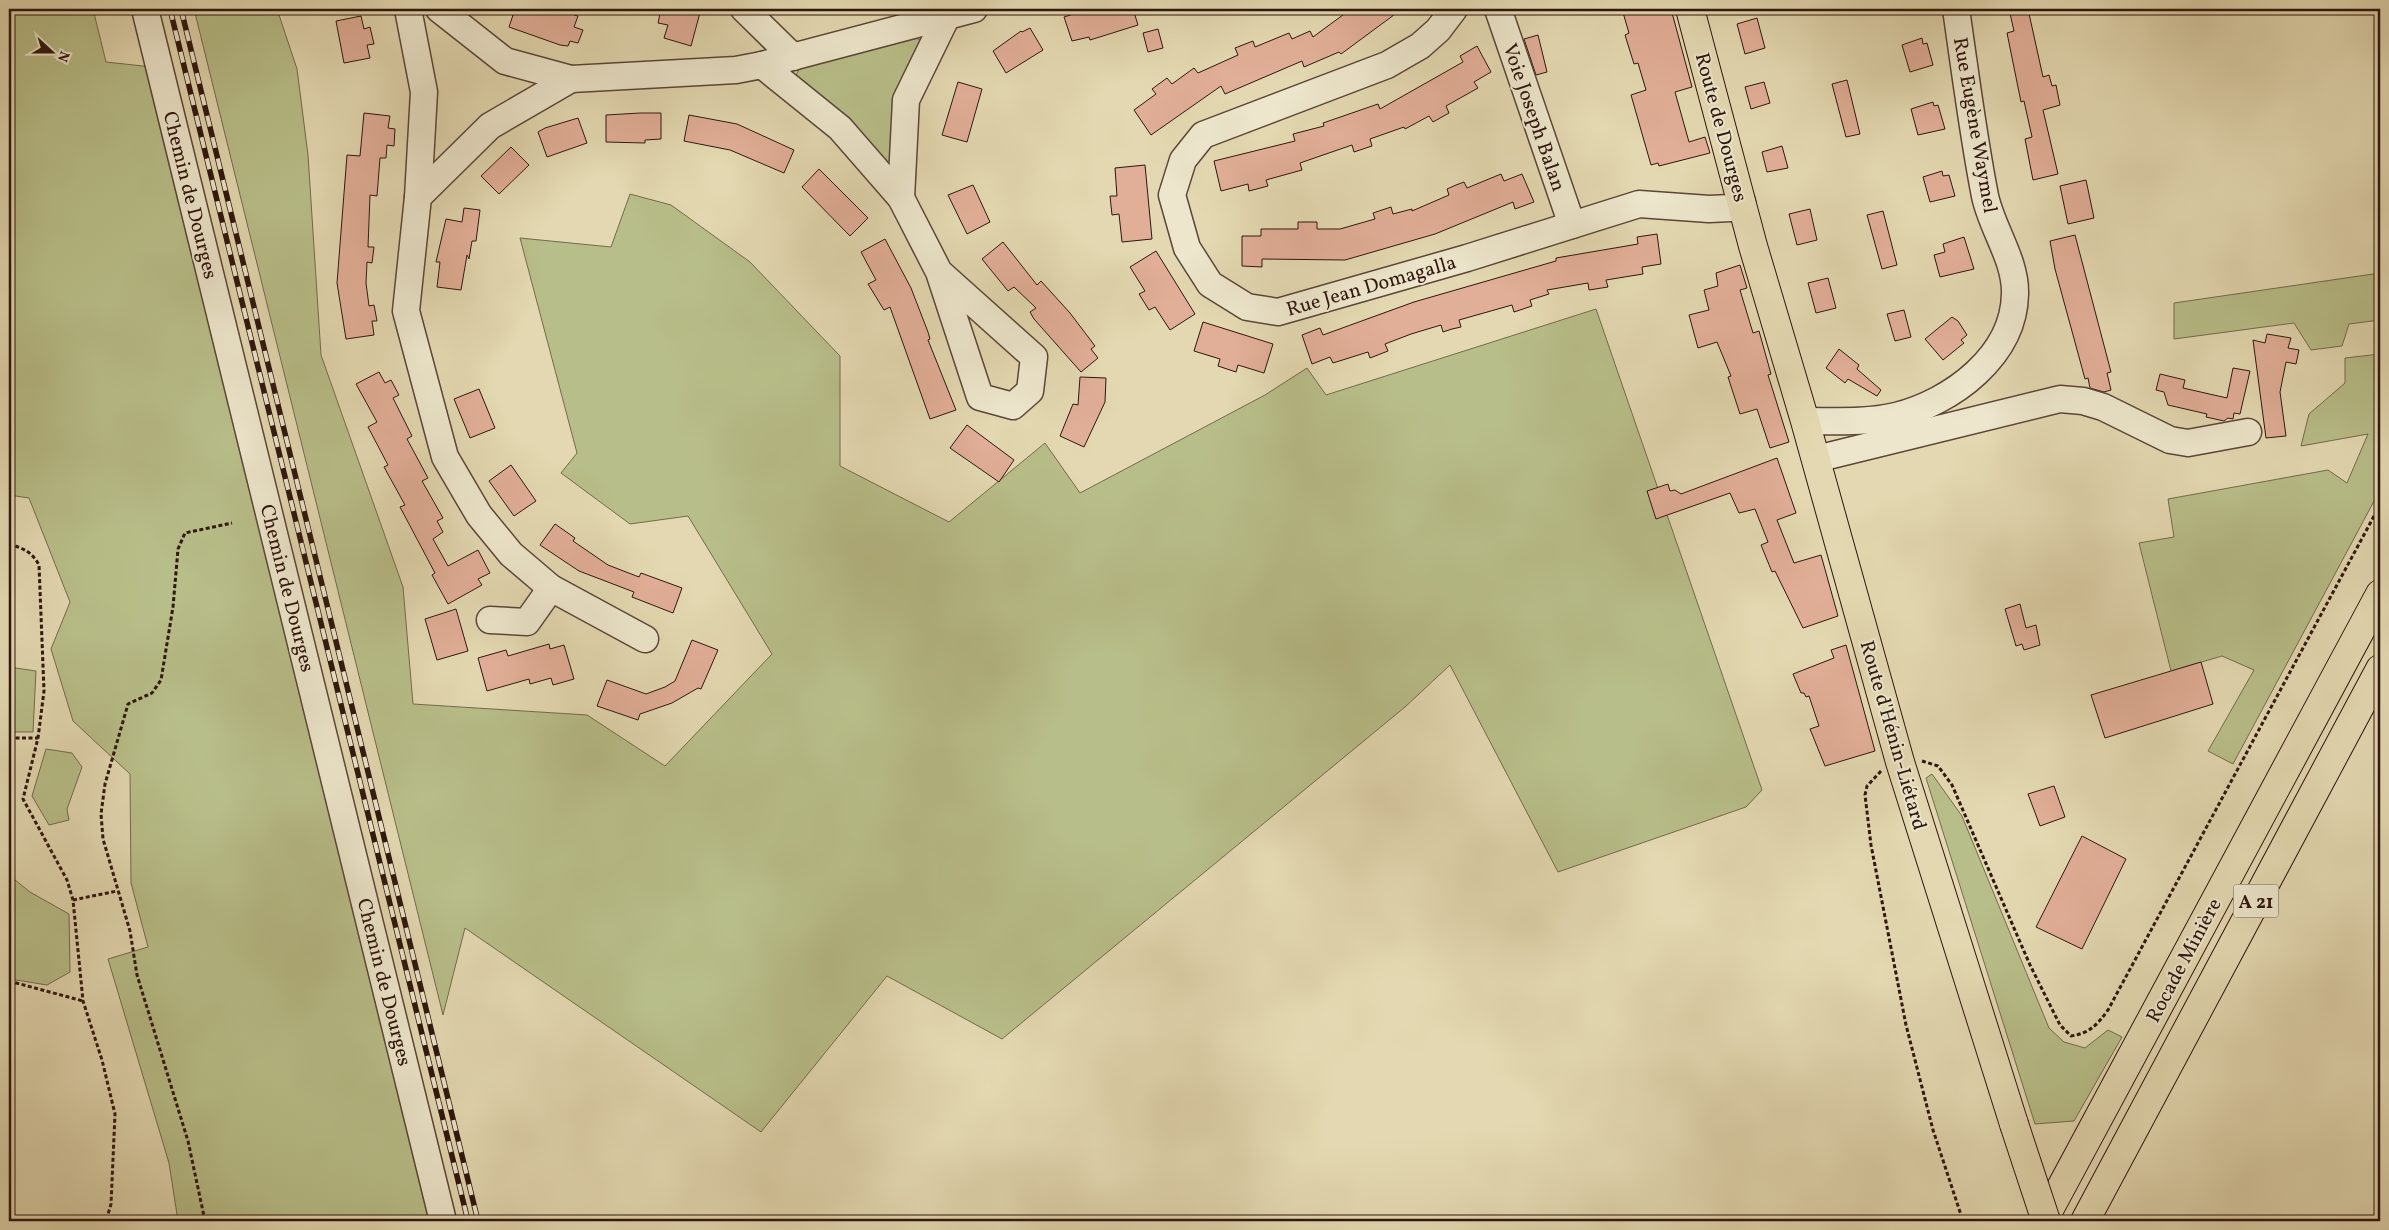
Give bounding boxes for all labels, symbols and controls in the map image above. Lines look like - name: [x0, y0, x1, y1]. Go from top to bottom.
- north arrow: [28, 28, 78, 78]
- street label: Rue Eugène Waymel: [1945, 35, 2003, 216]
- street label: Voie Joseph Balan: [1495, 40, 1572, 195]
- text: N: [52, 48, 73, 64]
- street label: Route de Dourges: [1687, 50, 1753, 205]
- street label: Chemin de Dourges: [155, 109, 223, 282]
- street label: Rue Jean Domagalla: [1283, 249, 1460, 325]
- street label: Chemin de Dourges: [252, 502, 320, 675]
- street label: Route d'Hénin-Liétard: [1852, 637, 1933, 834]
- road number: A 21: [2234, 884, 2278, 918]
- street label: Rocade Minière: [2140, 894, 2229, 1028]
- street label: Chemin de Dourges: [349, 896, 417, 1069]

